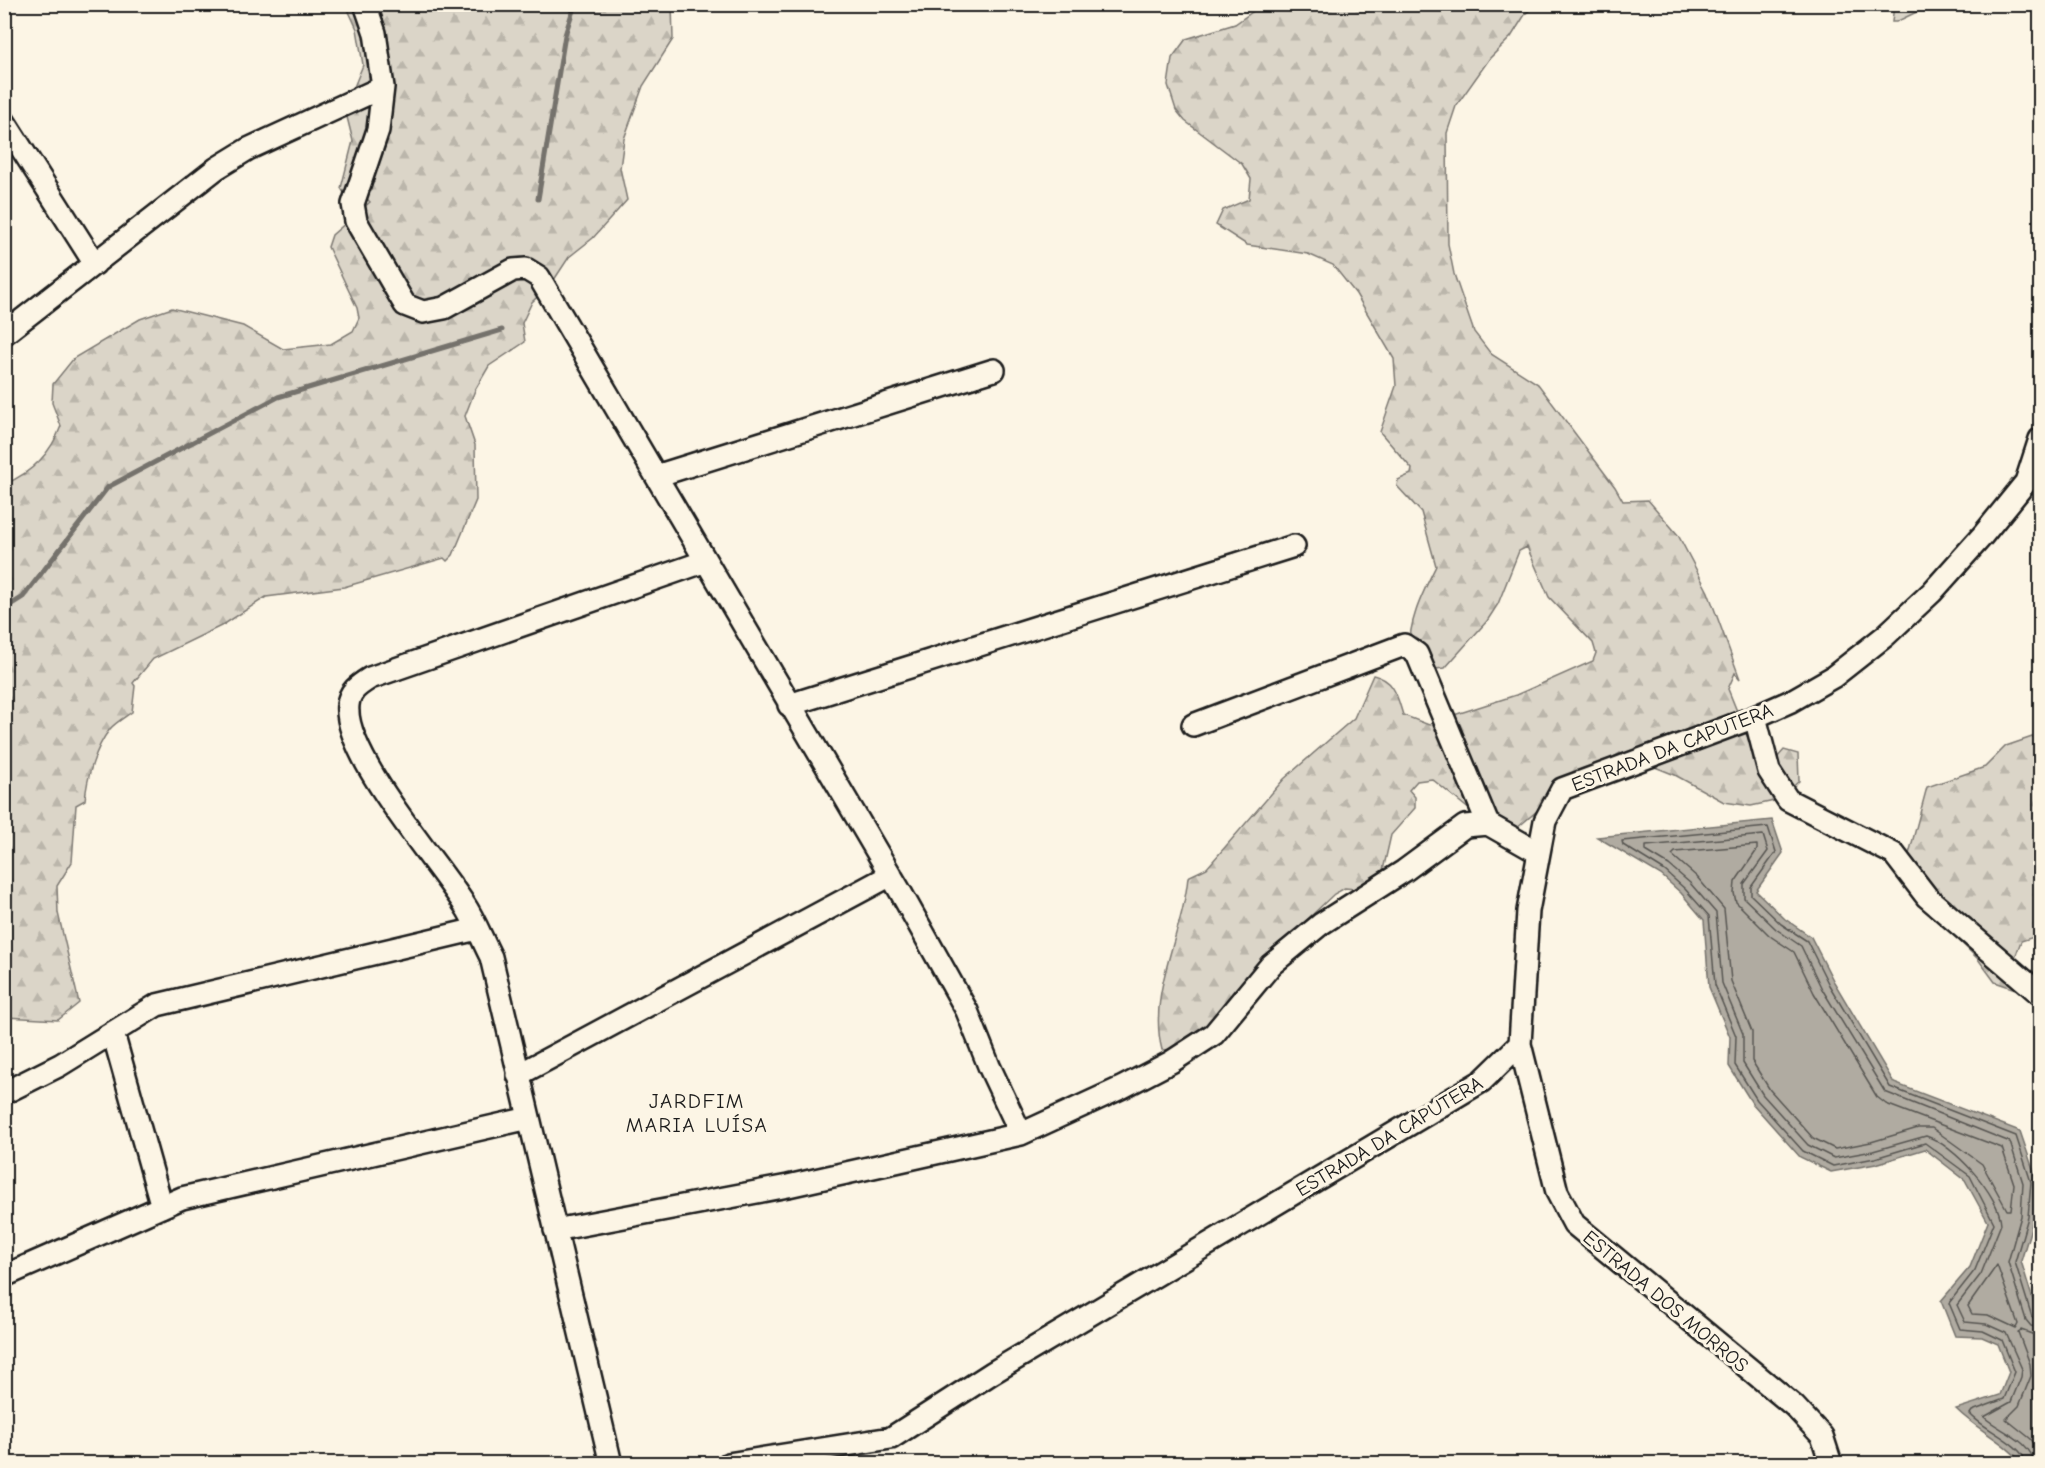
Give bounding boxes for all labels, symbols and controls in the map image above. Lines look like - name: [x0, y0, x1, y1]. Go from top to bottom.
- street label: ESTRADA DA CAPUTERA: [1568, 698, 1776, 797]
- street label: ESTRADA DA CAPUTERA: [1292, 1071, 1487, 1201]
- district label: JARDFIM MARIA LUÍSA: [626, 1089, 768, 1137]
- street label: ESTRADA DOS MORROS: [1578, 1226, 1753, 1377]

